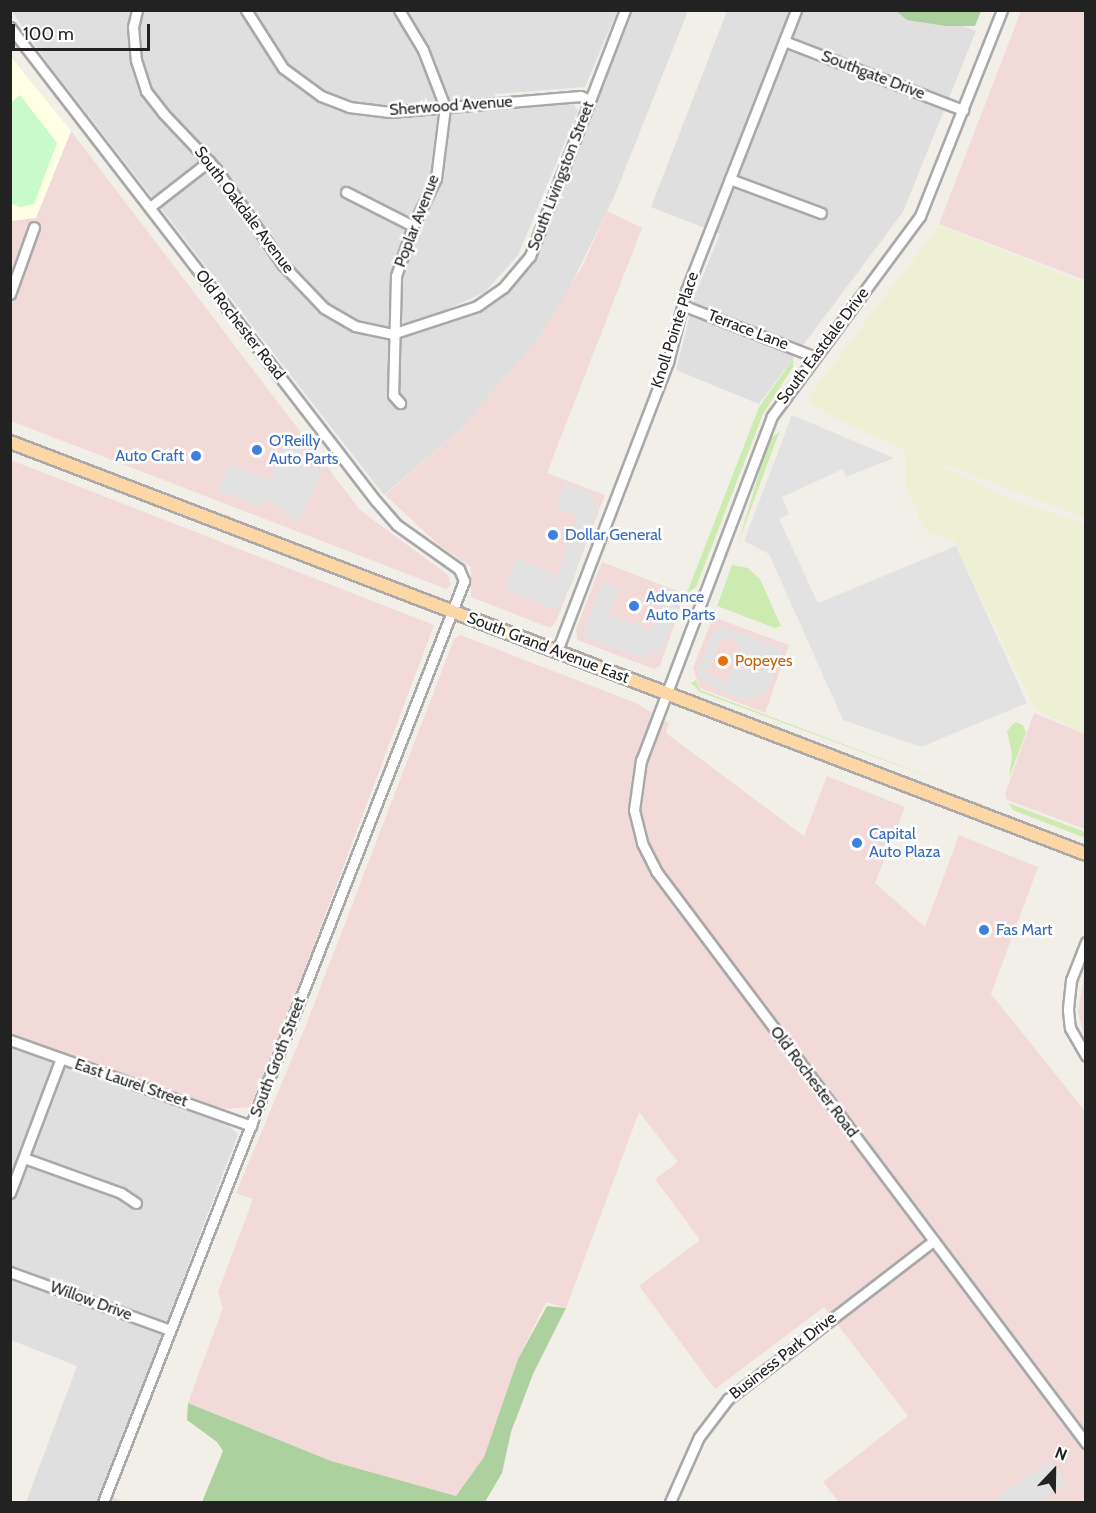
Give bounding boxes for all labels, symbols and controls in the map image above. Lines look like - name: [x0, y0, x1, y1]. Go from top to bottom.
- scale bar: [15, 12, 153, 50]
- text: 100 m: [23, 23, 74, 45]
- street label: Southgate Drive: [819, 46, 927, 104]
- street label: Sherwood Avenue: [389, 92, 513, 120]
- street label: South Livingston Street: [524, 99, 598, 253]
- street label: South Oakdale Avenue: [190, 143, 298, 277]
- street label: Poplar Avenue: [391, 172, 443, 270]
- street label: Old Rochester Road: [191, 266, 289, 384]
- street label: Knoll Pointe Place: [647, 270, 703, 390]
- street label: South Eastdale Drive: [773, 284, 873, 408]
- street label: Terrace Lane: [705, 306, 791, 354]
- place label: O'Reilly Auto Parts: [269, 431, 338, 469]
- marker: O'Reilly Auto Parts: [250, 443, 264, 457]
- place label: Auto Craft: [115, 446, 184, 466]
- marker: Auto Craft: [189, 449, 203, 463]
- place label: Dollar General: [565, 525, 662, 545]
- marker: Dollar General: [546, 528, 560, 542]
- place label: Advance Auto Parts: [646, 587, 715, 625]
- marker: Advance Auto Parts: [627, 599, 641, 613]
- street label: South Grand Avenue East: [464, 608, 632, 688]
- place label: Popeyes: [735, 651, 793, 671]
- marker: Popeyes: [716, 654, 730, 668]
- place label: Capital Auto Plaza: [869, 824, 941, 862]
- marker: Capital Auto Plaza: [850, 836, 864, 850]
- place label: Fas Mart: [996, 920, 1052, 940]
- marker: Fas Mart: [977, 923, 991, 937]
- street label: South Groth Street: [246, 994, 310, 1120]
- street label: Old Rochester Road: [766, 1023, 862, 1141]
- street label: East Laurel Street: [72, 1055, 190, 1111]
- street label: Willow Drive: [47, 1277, 135, 1325]
- street label: Business Park Drive: [726, 1308, 840, 1404]
- north arrow: [1024, 1441, 1084, 1501]
- text: N: [1052, 1443, 1070, 1465]

